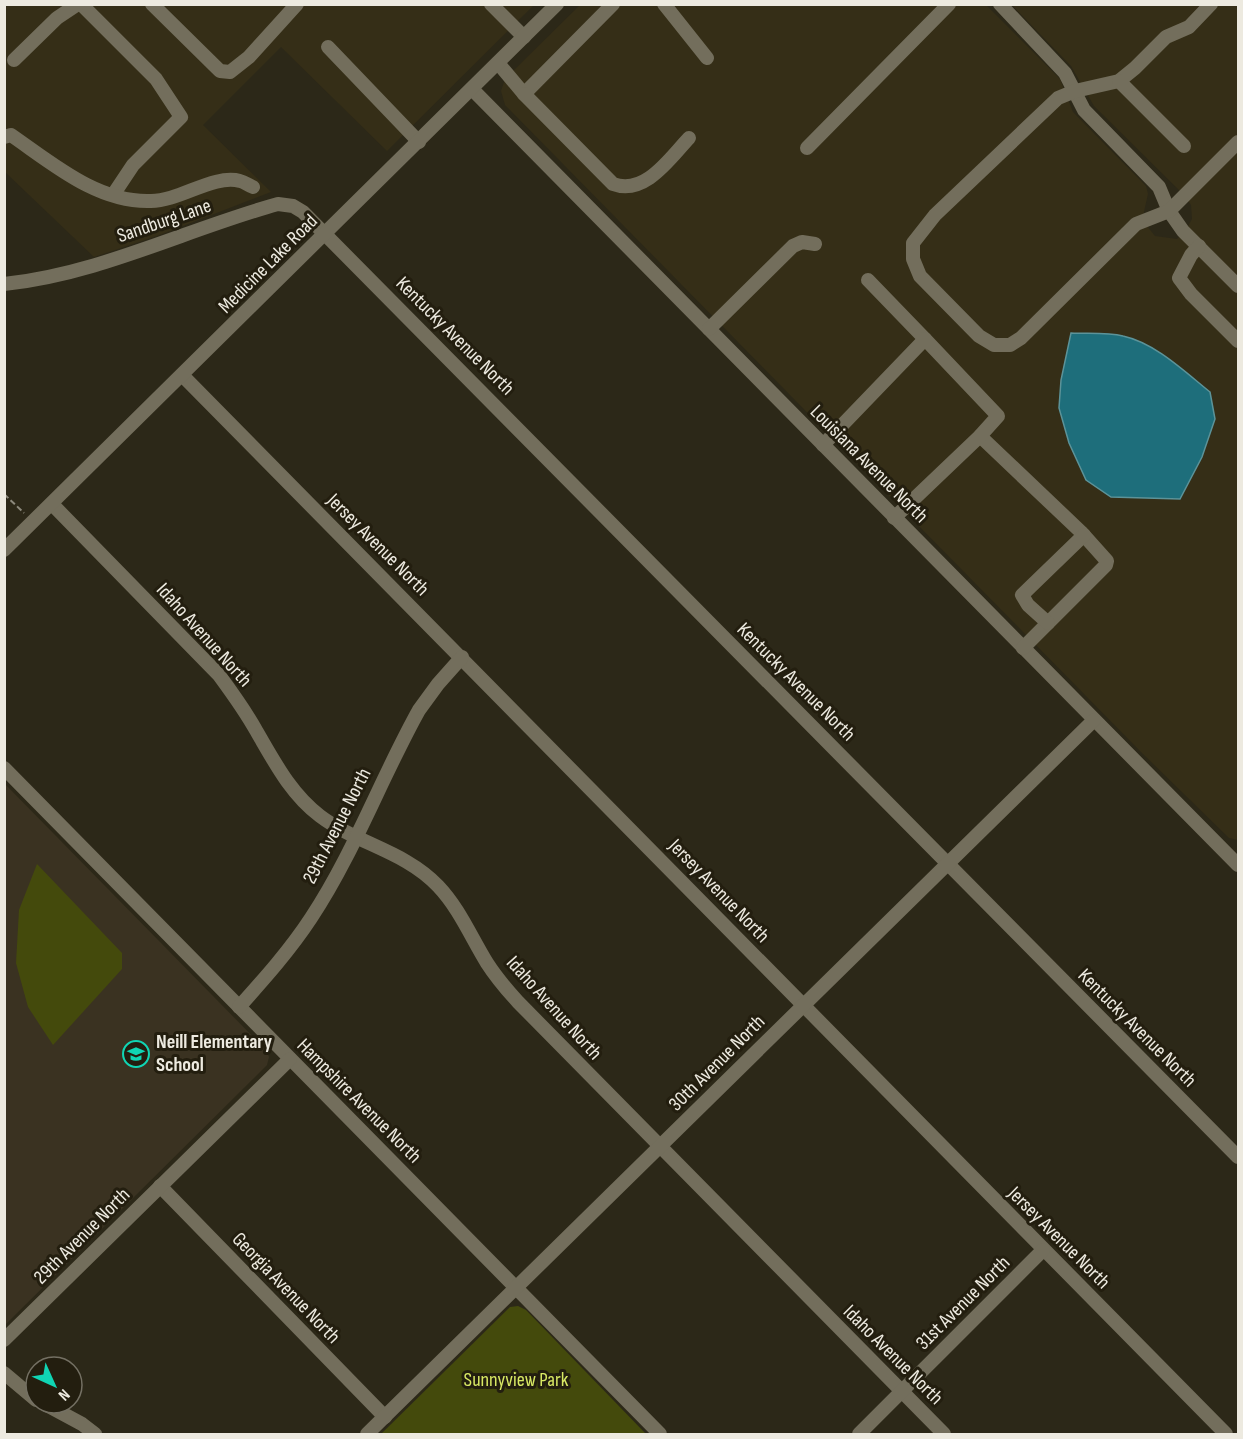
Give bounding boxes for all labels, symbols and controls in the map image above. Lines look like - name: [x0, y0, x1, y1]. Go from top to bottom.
- street label: Sandburg Lane: [114, 194, 214, 248]
- street label: Medicine Lake Road: [213, 209, 323, 319]
- street label: Kentucky Avenue North: [391, 272, 519, 400]
- street label: Louisiana Avenue North: [805, 400, 933, 528]
- street label: Jersey Avenue North: [321, 488, 434, 601]
- street label: Idaho Avenue North: [151, 578, 257, 692]
- street label: Kentucky Avenue North: [732, 618, 860, 746]
- street label: 29th Avenue North: [298, 764, 376, 888]
- street label: Jersey Avenue North: [663, 833, 774, 948]
- street label: Idaho Avenue North: [501, 951, 607, 1065]
- street label: Kentucky Avenue North: [1073, 964, 1201, 1092]
- street label: 30th Avenue North: [664, 1010, 770, 1116]
- place label: Neill Elementary School: [156, 1030, 273, 1077]
- street label: Hampshire Avenue North: [292, 1034, 426, 1168]
- school or university icon: Neill Elementary School: [121, 1039, 151, 1069]
- street label: Jersey Avenue North: [1002, 1181, 1115, 1294]
- street label: 29th Avenue North: [29, 1183, 135, 1289]
- street label: Georgia Avenue North: [227, 1227, 345, 1349]
- street label: 31st Avenue North: [911, 1251, 1015, 1355]
- street label: Idaho Avenue North: [838, 1300, 948, 1410]
- north arrow: [24, 1355, 84, 1415]
- park label: Sunnyview Park: [464, 1368, 569, 1392]
- text: N: [54, 1385, 73, 1404]

